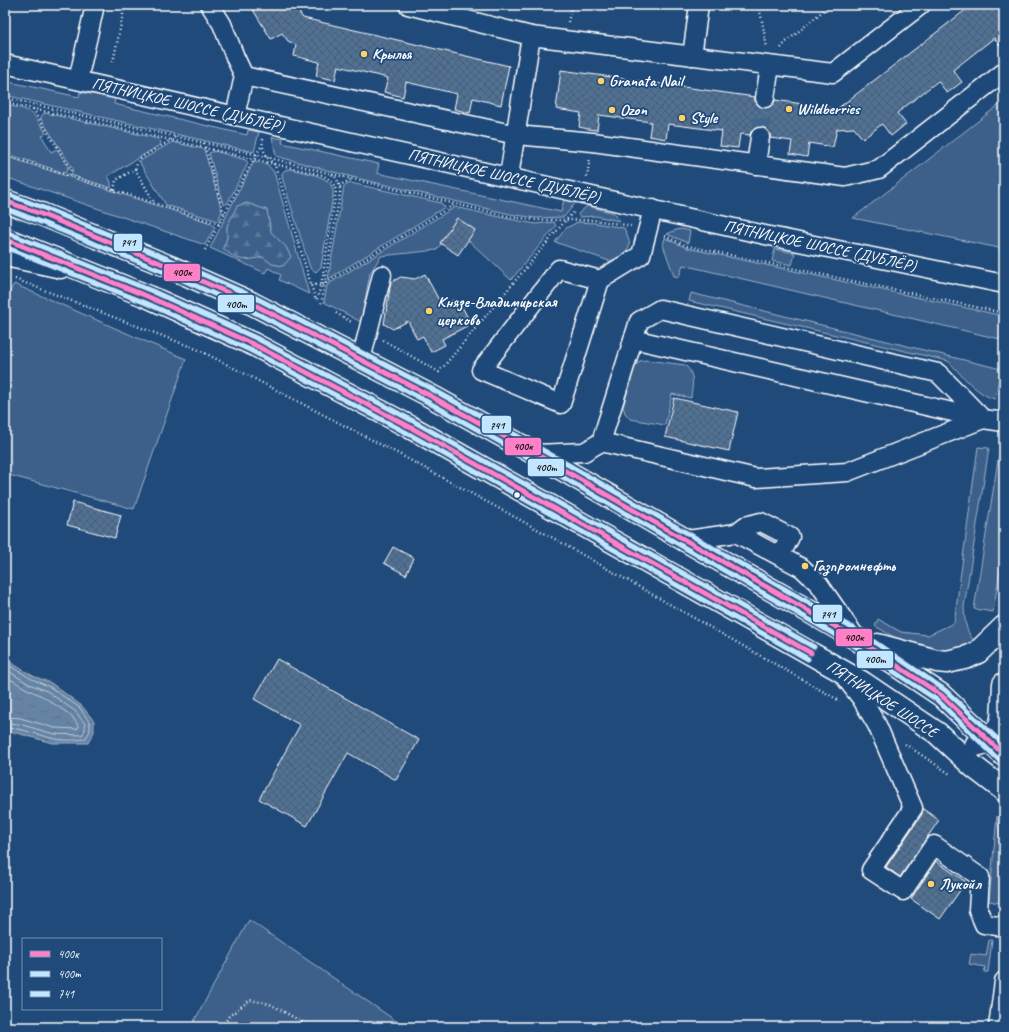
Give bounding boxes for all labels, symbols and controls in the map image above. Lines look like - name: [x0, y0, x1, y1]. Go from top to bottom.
- place label: Крылья: [372, 44, 413, 64]
- marker: Крылья: [359, 49, 369, 59]
- place label: Granata Nail: [609, 71, 686, 91]
- street label: ПЯТНИЦКОЕ ШОССЕ (ДУБЛЁР): [90, 73, 287, 137]
- marker: Granata Nail: [596, 76, 606, 86]
- place label: Wildberries: [797, 99, 861, 119]
- place label: Ozon: [620, 100, 647, 120]
- marker: Wildberries: [784, 104, 794, 114]
- marker: Ozon: [607, 105, 617, 115]
- place label: Style: [690, 108, 719, 128]
- marker: Style: [677, 113, 687, 123]
- street label: ПЯТНИЦКОЕ ШОССЕ (ДУБЛЁР): [406, 144, 603, 208]
- street label: ПЯТНИЦКОЕ ШОССЕ (ДУБЛЁР): [722, 216, 919, 276]
- line badge: 741: [113, 233, 143, 252]
- text: 741: [121, 235, 136, 249]
- line badge: 400к: [163, 263, 201, 282]
- text: 400к: [172, 265, 193, 279]
- place label: Князе-Владимирская церковь: [437, 292, 558, 330]
- line badge: 400т: [217, 294, 255, 313]
- text: 400т: [226, 297, 247, 311]
- marker: Князе-Владимирская церковь: [424, 306, 434, 316]
- line badge: 741: [481, 415, 512, 434]
- text: 741: [490, 418, 505, 432]
- line badge: 400к: [504, 437, 542, 456]
- text: 400к: [513, 439, 534, 453]
- line badge: 400т: [527, 458, 565, 477]
- text: 400т: [536, 460, 557, 474]
- unlabelled marker: [512, 490, 522, 500]
- place label: Газпромнефть: [813, 556, 896, 576]
- marker: Газпромнефть: [800, 561, 810, 571]
- line badge: 741: [812, 604, 843, 623]
- text: 741: [821, 607, 836, 621]
- line badge: 400к: [835, 628, 873, 647]
- text: 400к: [844, 630, 865, 644]
- line badge: 400т: [856, 650, 894, 669]
- text: 400т: [865, 652, 886, 666]
- street label: ПЯТНИЦКОЕ ШОССЕ: [823, 656, 943, 744]
- place label: Лукойл: [939, 874, 983, 894]
- marker: Лукойл: [926, 879, 936, 889]
- legend: [22, 938, 162, 1010]
- text: 400к: [58, 946, 80, 962]
- text: 400т: [58, 966, 81, 982]
- text: 741: [58, 986, 75, 1002]

